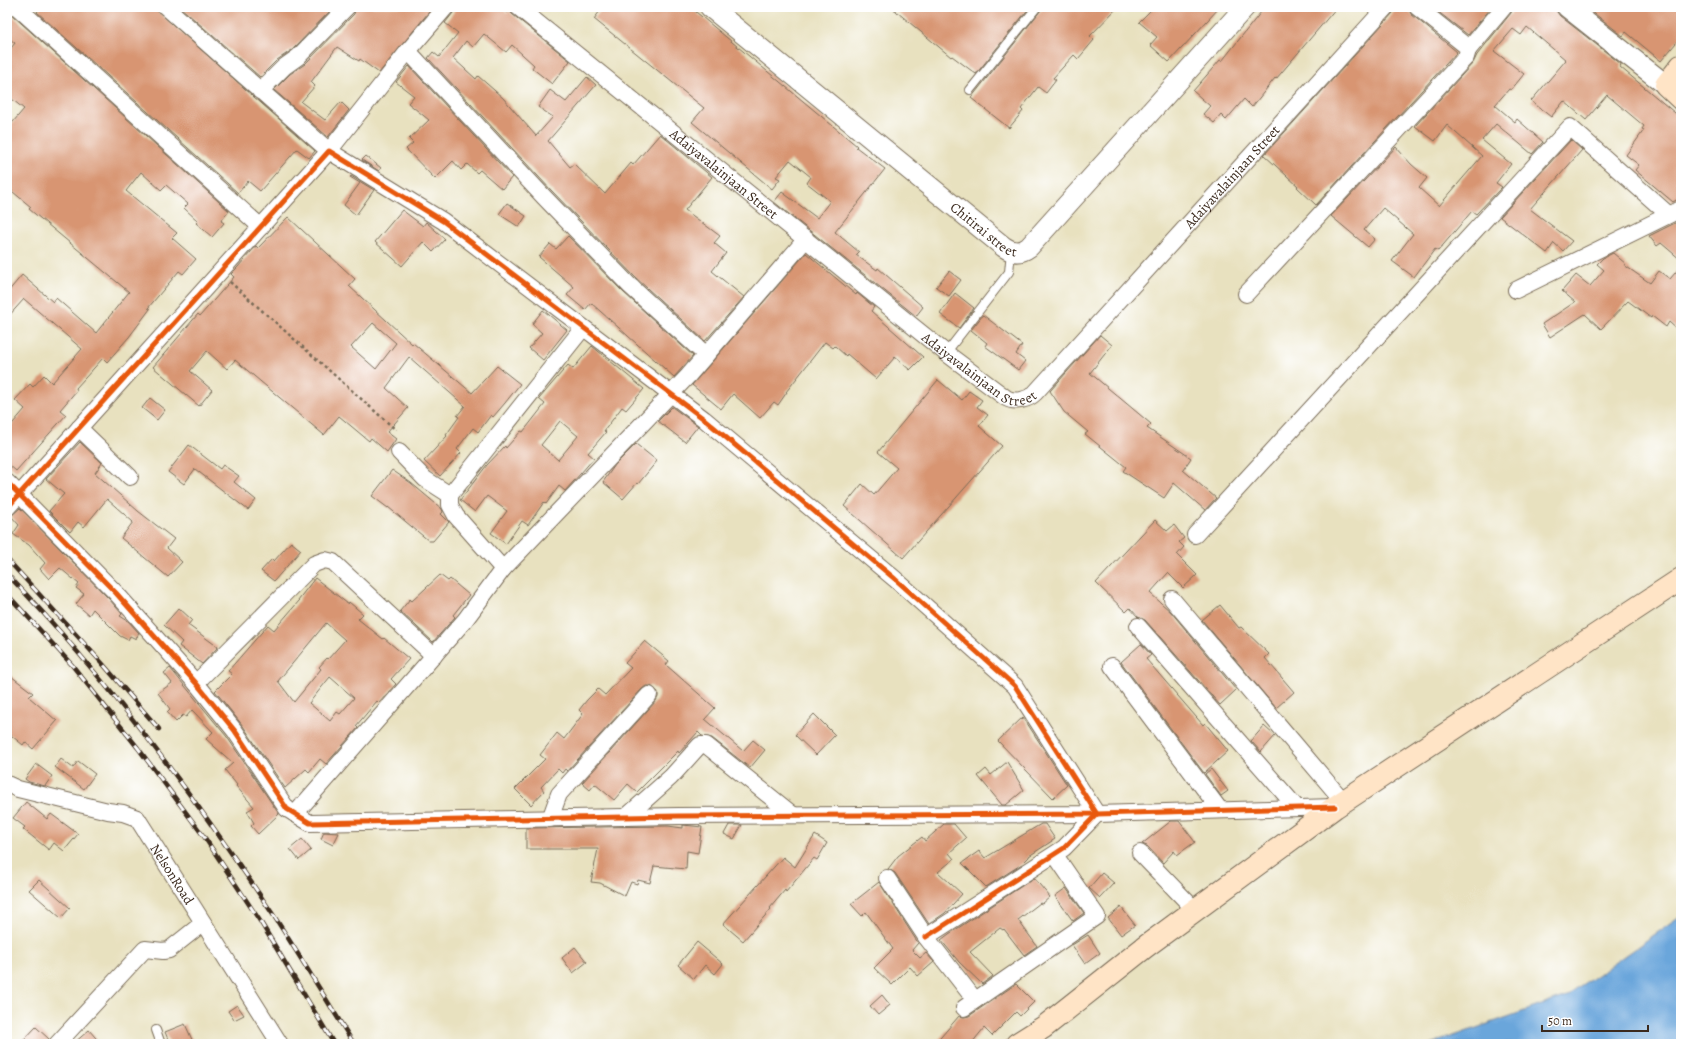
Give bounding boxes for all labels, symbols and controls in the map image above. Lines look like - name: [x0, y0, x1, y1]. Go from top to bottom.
- street label: Adaiyavalainjaan Street: [1179, 120, 1284, 233]
- street label: Adaiyavalainjaan Street: [665, 123, 782, 223]
- street label: Chitirai street: [946, 198, 1018, 261]
- street label: Adaiyavalainjaan Street: [917, 327, 1041, 410]
- street label: NelsonRoad: [146, 840, 199, 909]
- scale bar: [1542, 1007, 1648, 1033]
- text: 50 m: [1548, 1013, 1572, 1029]

